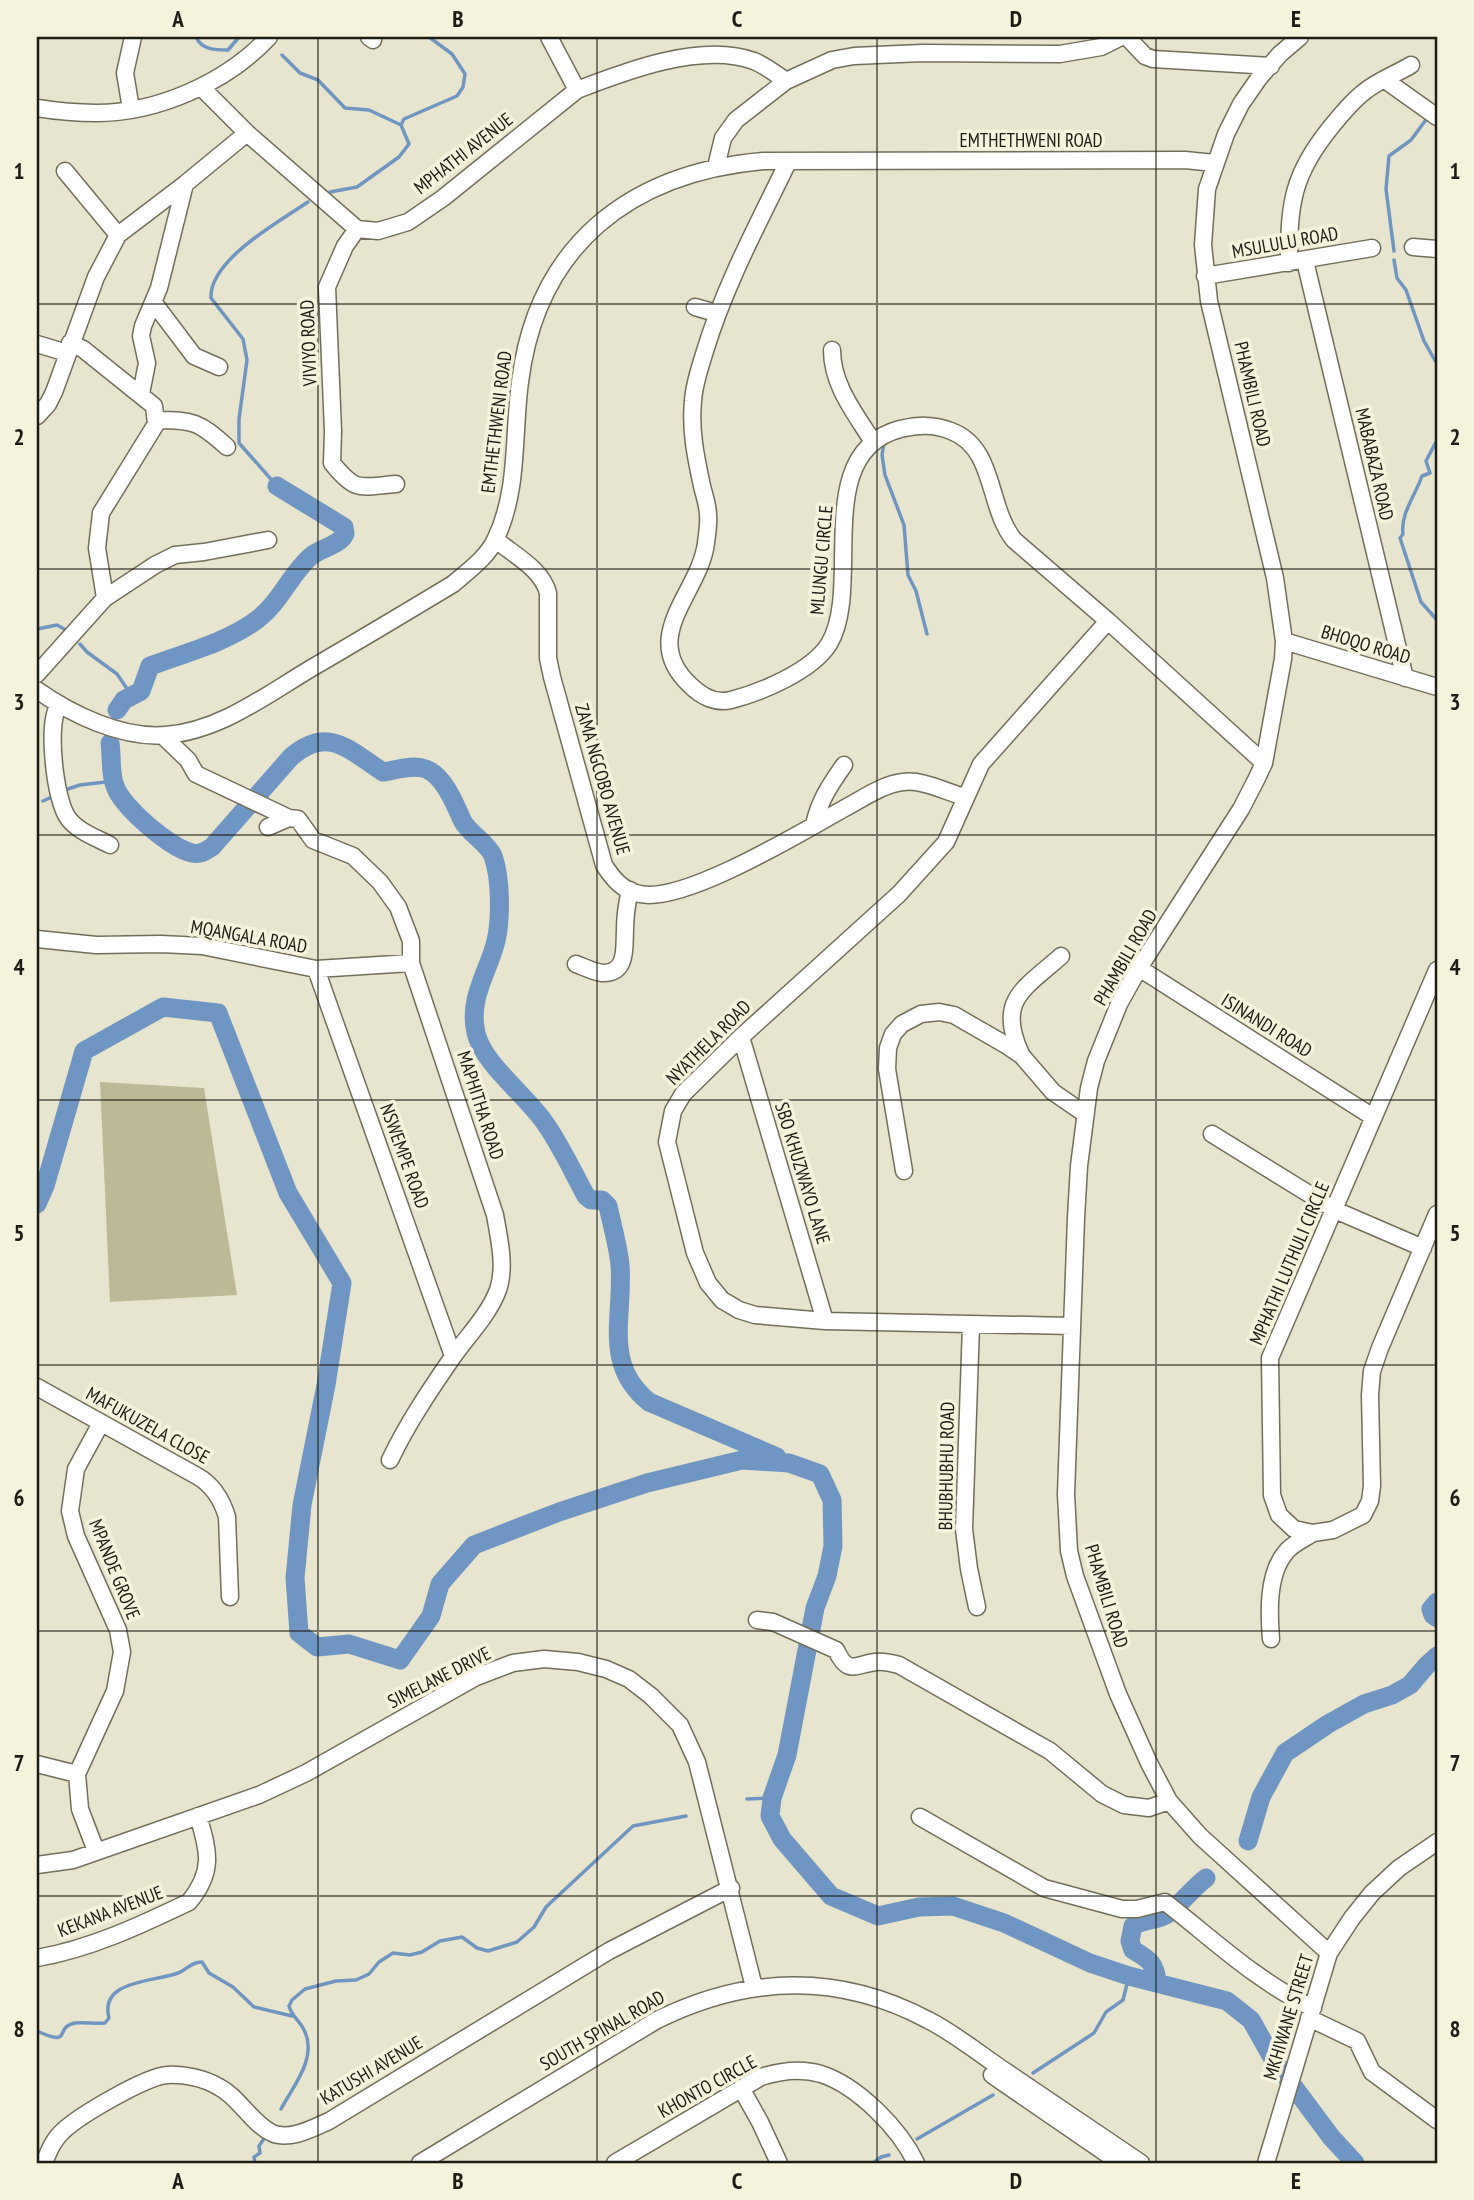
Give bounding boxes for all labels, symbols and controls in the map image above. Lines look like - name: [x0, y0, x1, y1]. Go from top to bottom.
- text: A: [171, 4, 184, 33]
- text: B: [452, 4, 464, 33]
- text: C: [732, 4, 743, 33]
- text: D: [1010, 4, 1022, 33]
- text: E: [1291, 4, 1301, 33]
- street label: MPHATHI AVENUE: [409, 107, 517, 199]
- street label: EMTHETHWENI ROAD: [960, 128, 1102, 152]
- text: 1: [14, 156, 25, 185]
- text: 1: [1450, 156, 1461, 185]
- street label: MSULULU ROAD: [1230, 221, 1340, 263]
- street label: VIVIYO ROAD: [294, 299, 322, 388]
- street label: PHAMBILI ROAD: [1229, 339, 1277, 449]
- street label: EMTHETHWENI ROAD: [475, 350, 517, 494]
- street label: MABABAZA ROAD: [1350, 405, 1400, 523]
- text: 2: [14, 422, 25, 451]
- text: 2: [1450, 422, 1461, 451]
- street label: MLUNGU CIRCLE: [804, 504, 838, 616]
- street label: BHOQO ROAD: [1318, 619, 1414, 669]
- text: 3: [14, 687, 25, 716]
- text: 3: [1450, 687, 1461, 716]
- street label: ZAMA NGCOBO AVENUE: [570, 701, 636, 857]
- street label: PHAMBILI ROAD: [1088, 905, 1162, 1009]
- street label: MQANGALA ROAD: [189, 914, 309, 958]
- text: 4: [14, 952, 25, 981]
- text: 4: [1450, 952, 1461, 981]
- street label: ISINANDI ROAD: [1217, 988, 1317, 1062]
- street label: NYATHELA ROAD: [660, 994, 756, 1090]
- street label: MAPHITHA ROAD: [452, 1048, 510, 1162]
- street label: SBO KHUZWAYO LANE: [770, 1099, 836, 1247]
- street label: NSWEMPE ROAD: [375, 1100, 435, 1212]
- street label: MPHATHI LUTHULI CIRCLE: [1244, 1178, 1334, 1348]
- text: 5: [14, 1218, 25, 1247]
- text: 5: [1450, 1218, 1461, 1247]
- street label: MAFUKUZELA CLOSE: [82, 1381, 214, 1469]
- street label: BHUBHUBHU ROAD: [933, 1401, 959, 1531]
- text: 6: [14, 1483, 25, 1512]
- text: 6: [1450, 1483, 1461, 1512]
- street label: MPANDE GROVE: [84, 1515, 146, 1623]
- street label: PHAMBILI ROAD: [1080, 1541, 1134, 1651]
- street label: SIMELANE DRIVE: [383, 1641, 495, 1713]
- text: 7: [14, 1748, 25, 1777]
- text: 7: [1450, 1748, 1461, 1777]
- street label: KEKANA AVENUE: [54, 1880, 166, 1942]
- street label: MKHIWANE STREET: [1257, 1951, 1319, 2083]
- street label: SOUTH SPINAL ROAD: [535, 1985, 669, 2075]
- text: 8: [14, 2014, 25, 2043]
- text: 8: [1450, 2014, 1461, 2043]
- street label: KATUSHI AVENUE: [316, 2030, 426, 2110]
- street label: KHONTO CIRCLE: [654, 2049, 760, 2123]
- text: A: [171, 2166, 184, 2195]
- text: B: [452, 2166, 464, 2195]
- text: C: [732, 2166, 743, 2195]
- text: D: [1010, 2166, 1022, 2195]
- text: E: [1291, 2166, 1301, 2195]

